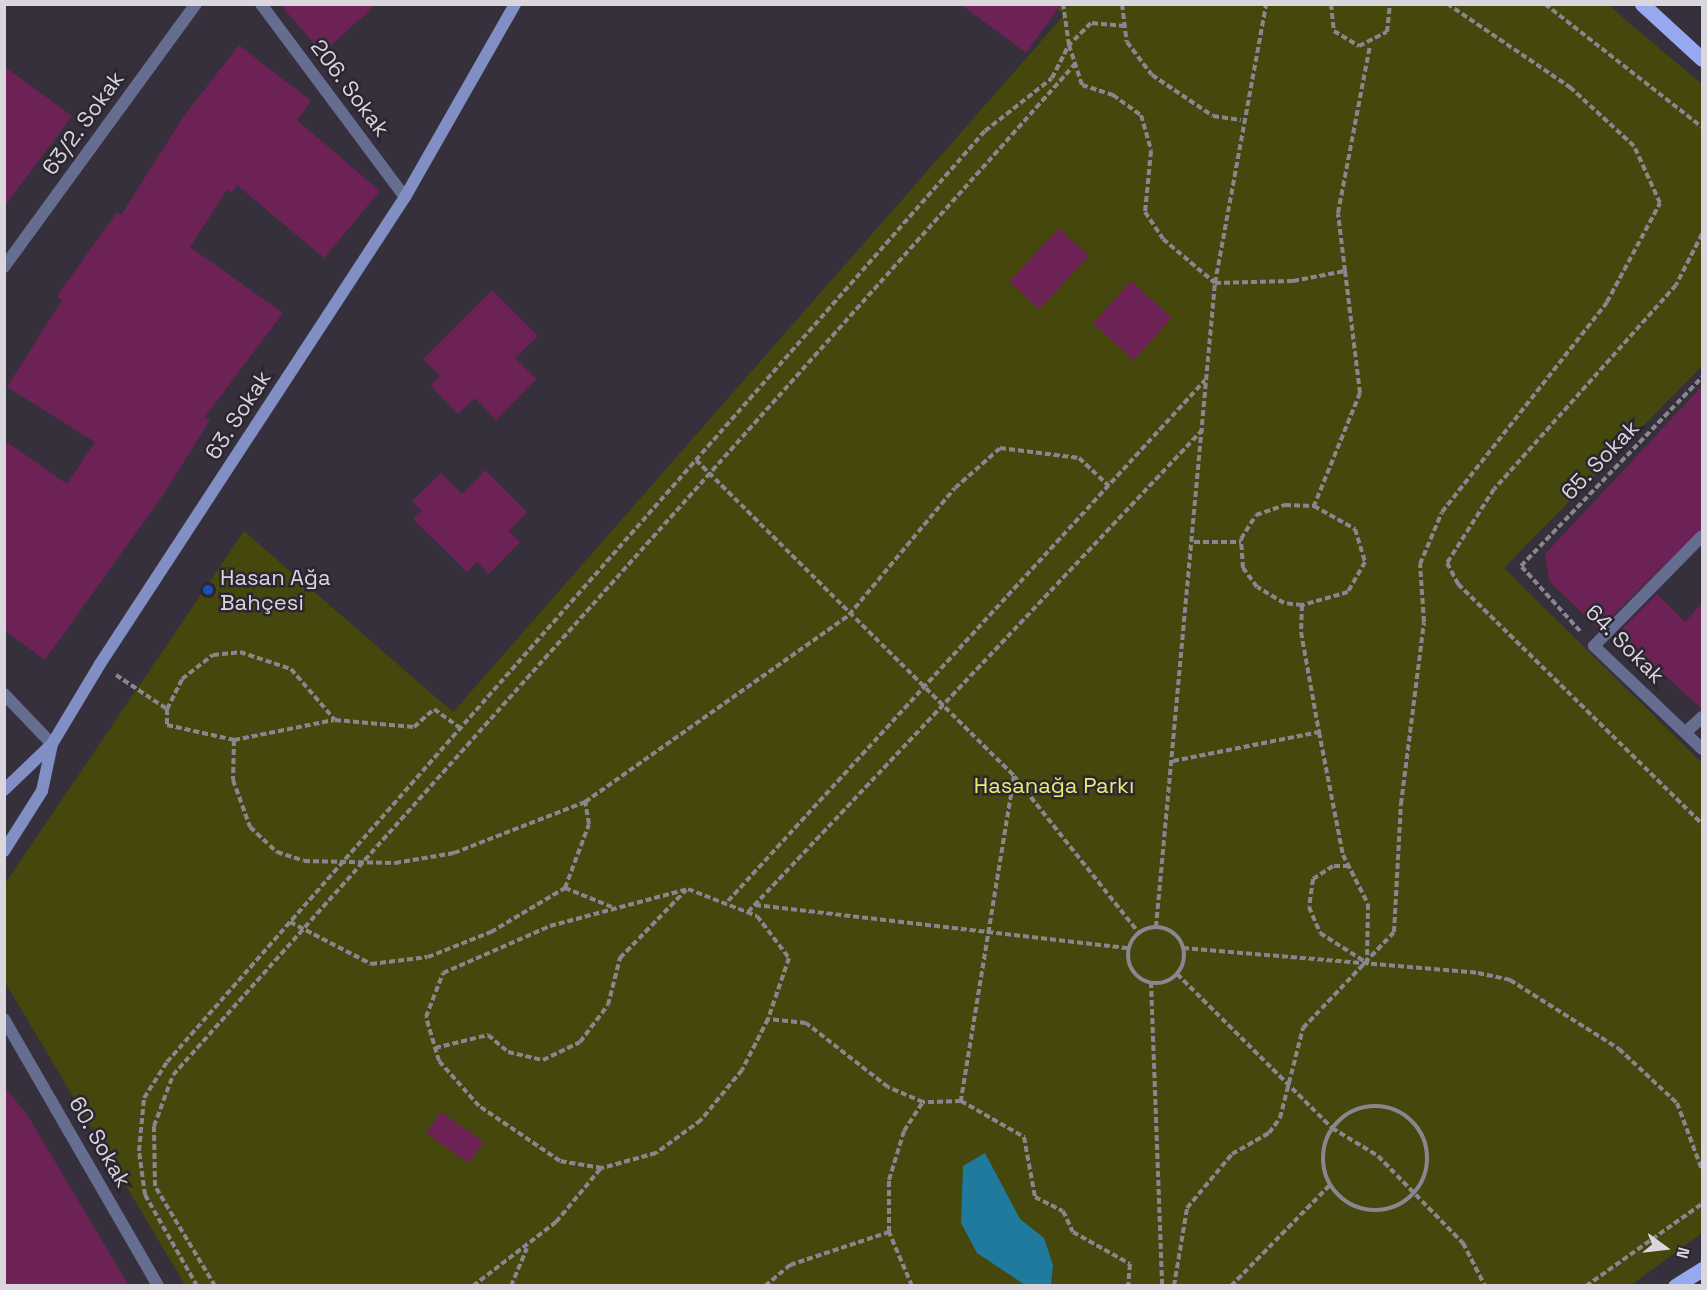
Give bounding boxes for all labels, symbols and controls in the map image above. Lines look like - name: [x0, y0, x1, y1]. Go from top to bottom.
- street label: 206. Sokak: [305, 34, 395, 142]
- street label: 63/2. Sokak: [36, 66, 130, 180]
- street label: 63. Sokak: [199, 365, 277, 465]
- street label: 65. Sokak: [1555, 414, 1645, 506]
- place label: Hasan Ağa Bahçesi: [220, 564, 331, 616]
- marker: Hasan Ağa Bahçesi: [201, 583, 215, 597]
- street label: 64. Sokak: [1580, 599, 1670, 689]
- park label: Hasanağa Parkı: [974, 773, 1134, 799]
- street label: 60. Sokak: [63, 1091, 137, 1193]
- north arrow: [1635, 1218, 1695, 1278]
- text: N: [1671, 1245, 1694, 1261]

